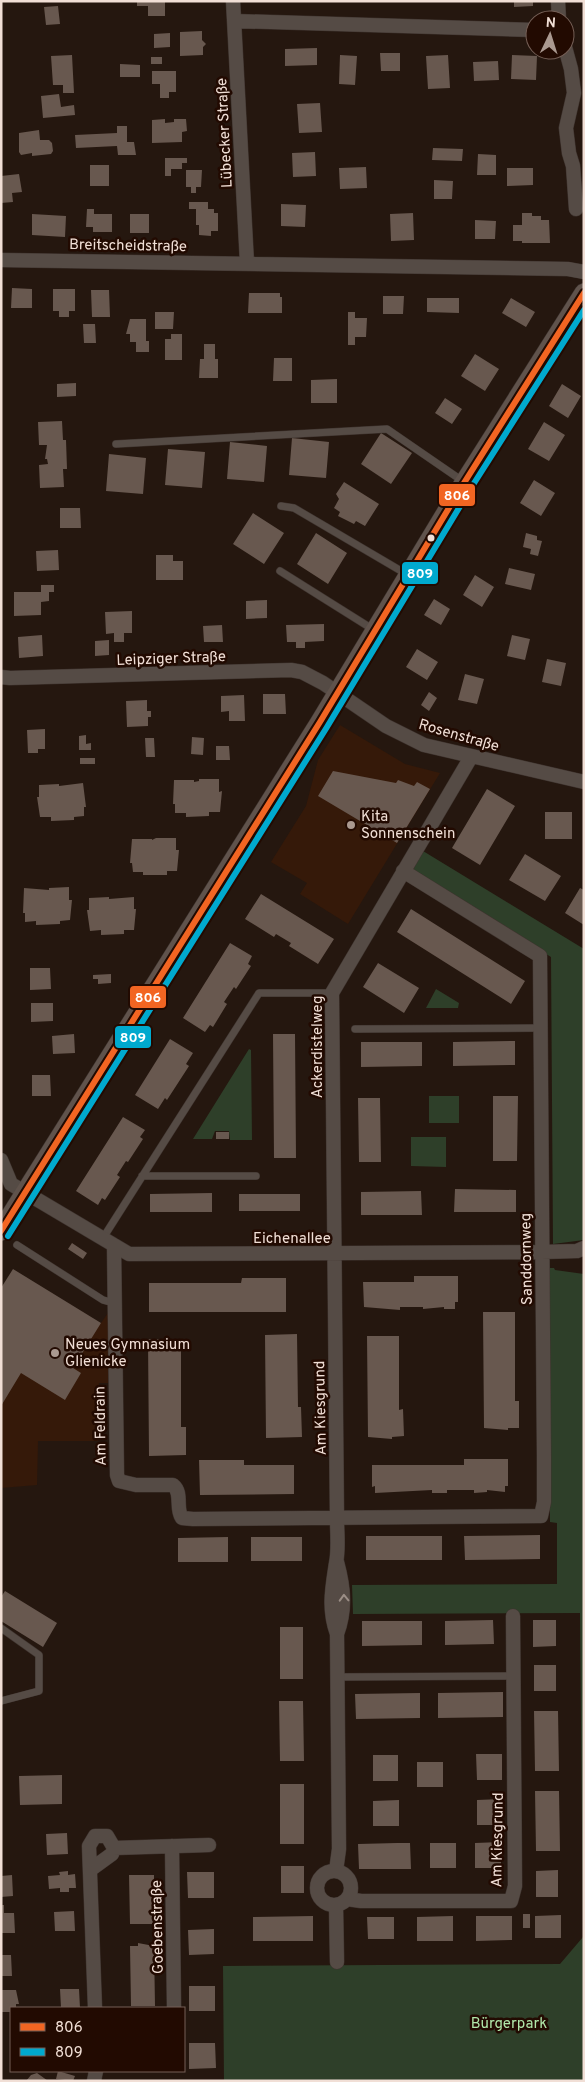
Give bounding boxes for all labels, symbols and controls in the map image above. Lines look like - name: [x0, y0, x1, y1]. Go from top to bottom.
- north arrow: [525, 10, 575, 60]
- text: N: [545, 15, 556, 32]
- street label: Lübecker Straße: [213, 77, 238, 188]
- street label: Breitscheidstraße: [69, 236, 187, 257]
- line badge: 806: [438, 483, 476, 507]
- text: 806: [444, 488, 470, 505]
- unlabelled marker: [426, 533, 436, 543]
- line badge: 809: [401, 561, 439, 585]
- text: 809: [407, 566, 433, 583]
- street label: Leipziger Straße: [116, 648, 226, 671]
- street label: Rosenstraße: [416, 716, 501, 757]
- place label: Kita Sonnenschein: [361, 808, 455, 844]
- marker: Kita Sonnenschein: [345, 819, 357, 831]
- line badge: 806: [129, 985, 167, 1009]
- text: 806: [135, 990, 161, 1007]
- street label: Ackerdistelweg: [309, 996, 328, 1098]
- line badge: 809: [114, 1025, 152, 1049]
- text: 809: [120, 1030, 146, 1047]
- street label: Sanddornweg: [517, 1213, 538, 1305]
- street label: Eichenallee: [253, 1230, 331, 1249]
- place label: Neues Gymnasium Glienicke: [65, 1336, 190, 1372]
- marker: Neues Gymnasium Glienicke: [49, 1347, 61, 1359]
- street label: Am Kiesgrund: [311, 1360, 332, 1456]
- street label: Am Feldrain: [91, 1386, 112, 1466]
- one-way arrow: [338, 1593, 349, 1601]
- street label: Am Kiesgrund: [488, 1792, 509, 1888]
- street label: Goebenstraße: [148, 1880, 169, 1974]
- legend: [10, 2007, 185, 2072]
- park label: Bürgerpark: [471, 2015, 547, 2034]
- text: 806: [55, 2019, 83, 2038]
- text: 809: [55, 2044, 83, 2063]

